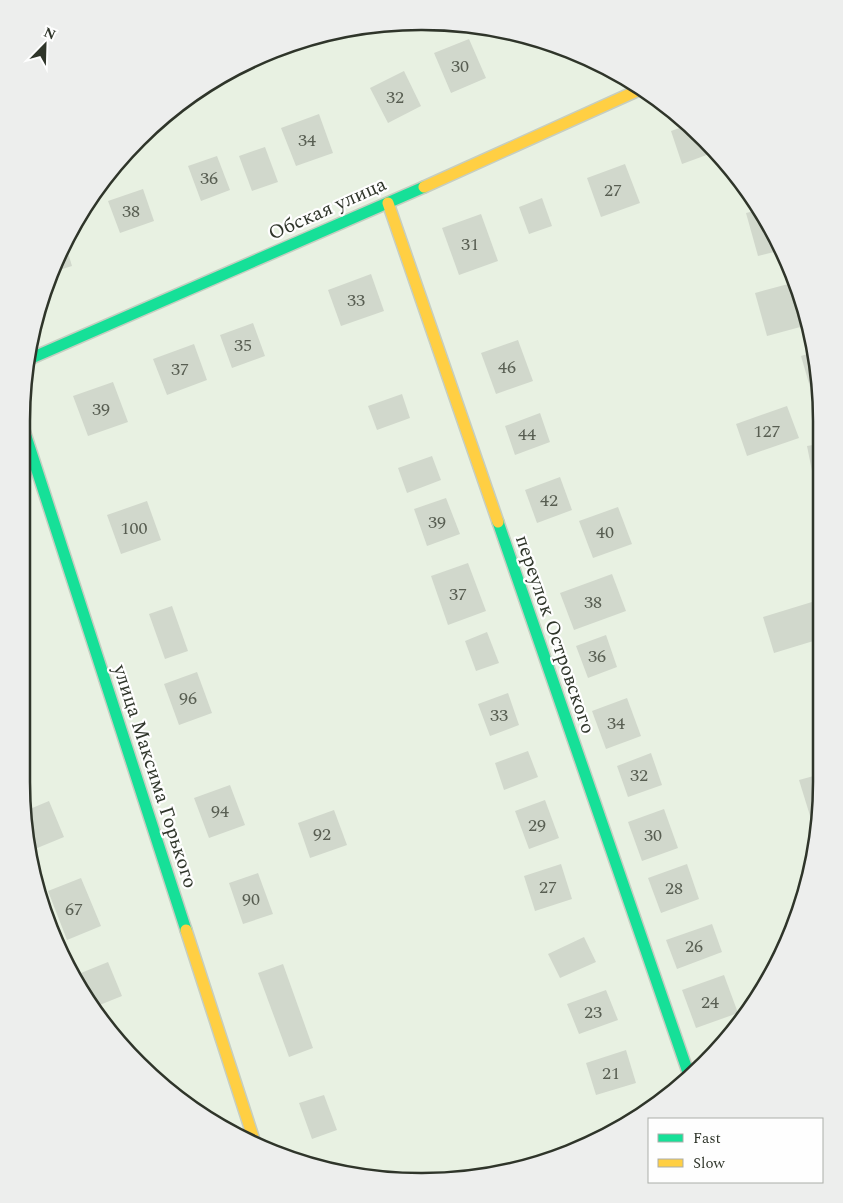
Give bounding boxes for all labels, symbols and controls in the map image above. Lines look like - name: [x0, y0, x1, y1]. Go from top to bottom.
- north arrow: [20, 20, 70, 70]
- text: N: [41, 22, 59, 45]
- house number: 30: [451, 53, 469, 80]
- house number: 32: [386, 84, 404, 111]
- house number: 34: [298, 127, 316, 154]
- house number: 36: [200, 165, 218, 192]
- street label: Обская улица: [263, 169, 392, 248]
- house number: 27: [604, 177, 622, 204]
- house number: 38: [122, 198, 140, 225]
- house number: 31: [461, 231, 479, 258]
- house number: 33: [347, 287, 365, 314]
- house number: 35: [234, 332, 252, 359]
- house number: 46: [498, 354, 516, 381]
- house number: 37: [171, 356, 189, 383]
- house number: 39: [92, 396, 110, 423]
- house number: 127: [754, 418, 781, 445]
- house number: 44: [518, 421, 536, 448]
- house number: 42: [540, 487, 558, 514]
- house number: 39: [428, 509, 446, 536]
- house number: 100: [121, 515, 148, 542]
- house number: 40: [596, 519, 614, 546]
- street label: переулок Островского: [507, 531, 603, 738]
- house number: 37: [449, 581, 467, 608]
- house number: 38: [584, 589, 602, 616]
- house number: 36: [588, 643, 606, 670]
- street label: улица Максима Горького: [104, 660, 205, 892]
- house number: 96: [179, 685, 197, 712]
- house number: 33: [490, 702, 508, 729]
- house number: 34: [607, 710, 625, 737]
- house number: 32: [630, 762, 648, 789]
- house number: 94: [211, 798, 229, 825]
- house number: 29: [528, 812, 546, 839]
- house number: 92: [313, 821, 331, 848]
- house number: 30: [644, 822, 662, 849]
- house number: 27: [539, 874, 557, 901]
- house number: 28: [665, 875, 683, 902]
- house number: 90: [242, 886, 260, 913]
- house number: 67: [65, 896, 83, 923]
- house number: 26: [685, 933, 703, 960]
- house number: 24: [701, 989, 719, 1016]
- house number: 23: [584, 999, 602, 1026]
- house number: 21: [602, 1060, 620, 1087]
- legend: [648, 1118, 823, 1183]
- text: Fast: [693, 1127, 721, 1150]
- text: Slow: [693, 1152, 725, 1175]

